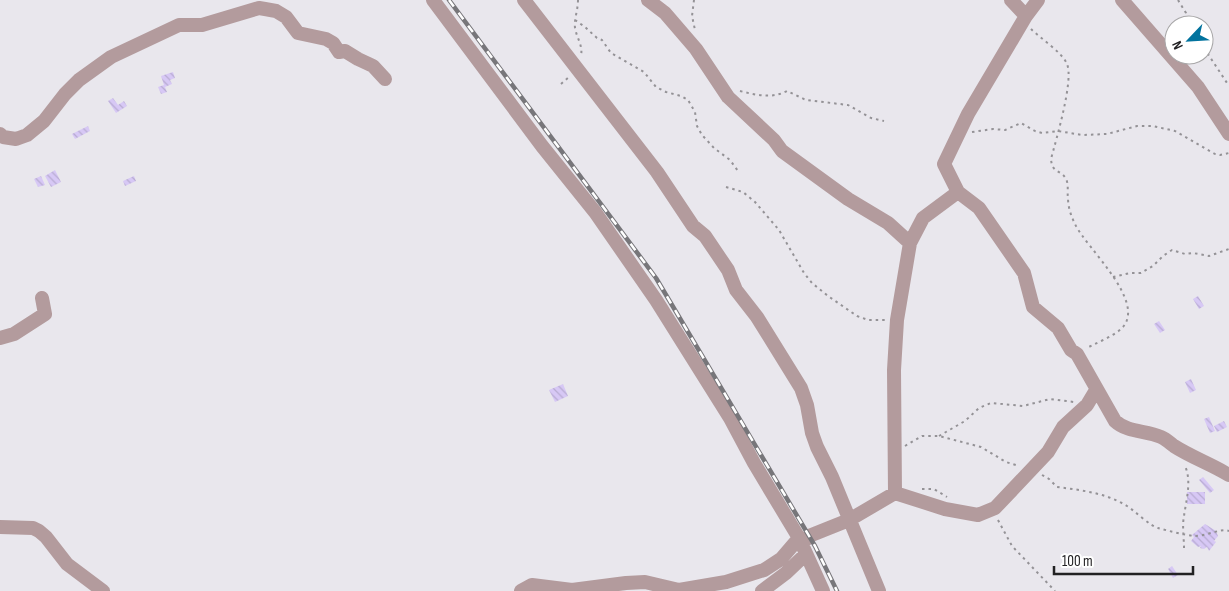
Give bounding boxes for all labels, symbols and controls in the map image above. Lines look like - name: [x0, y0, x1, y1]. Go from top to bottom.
- north arrow: [1164, 15, 1214, 65]
- text: N: [1168, 38, 1187, 52]
- scale bar: [1054, 544, 1193, 576]
- text: 100 m: [1062, 552, 1093, 571]

